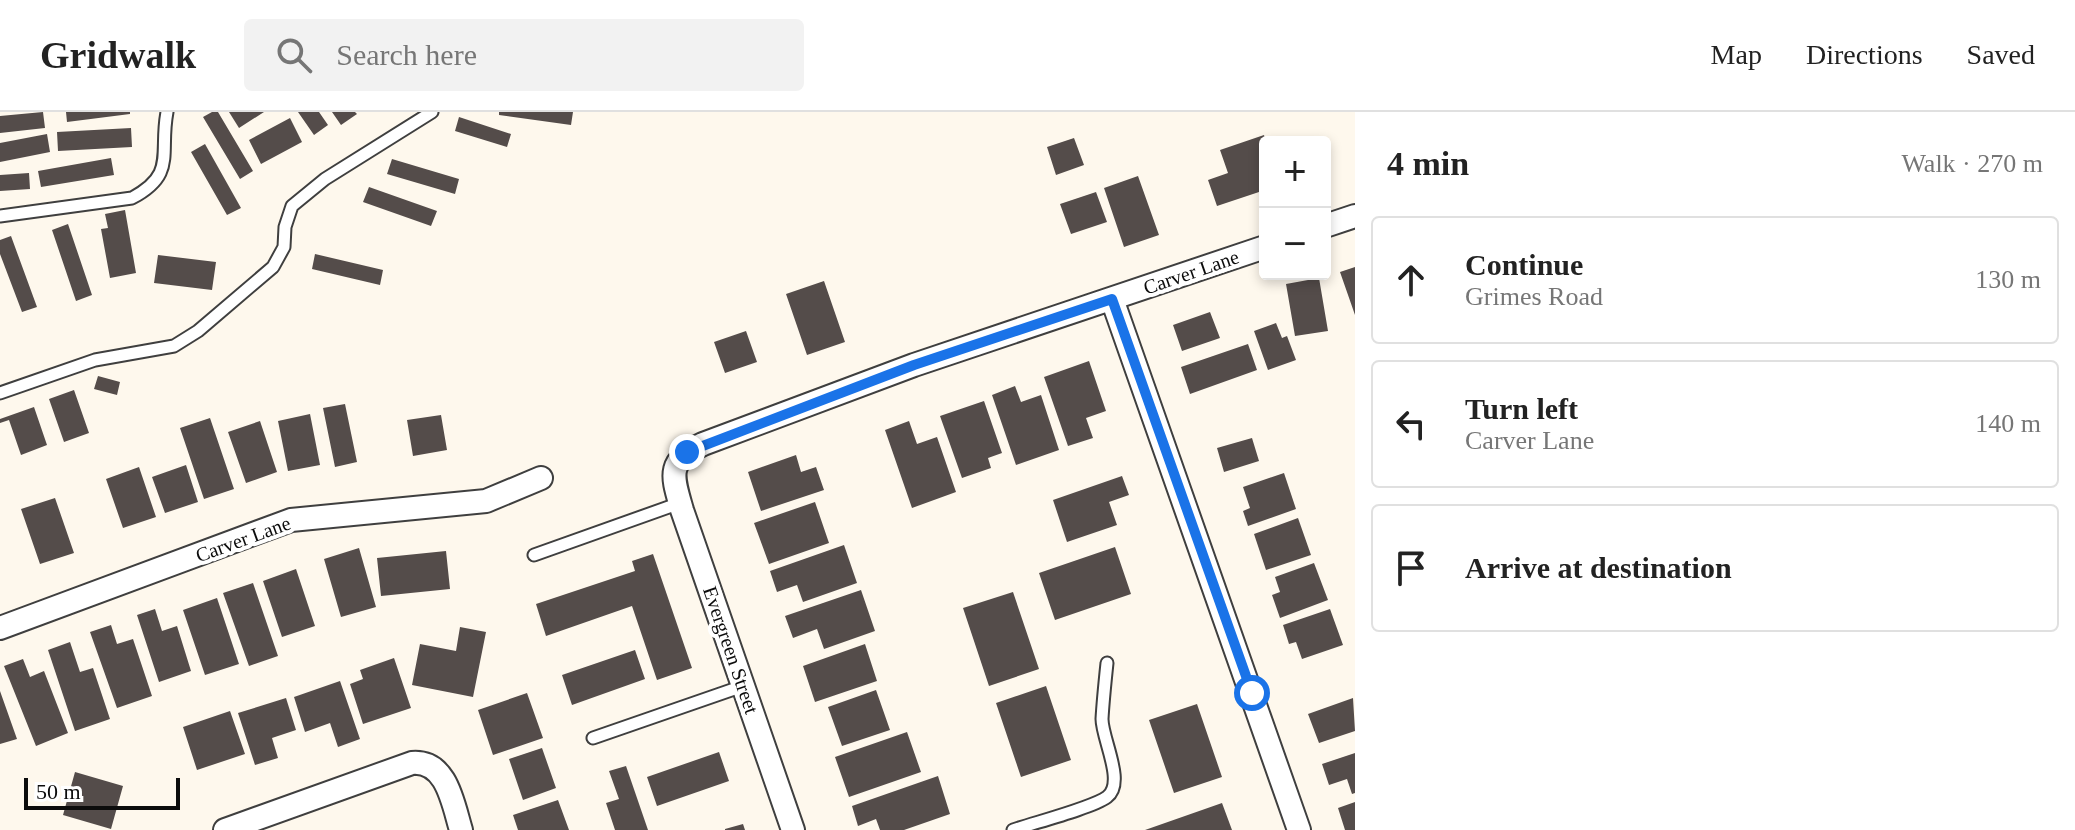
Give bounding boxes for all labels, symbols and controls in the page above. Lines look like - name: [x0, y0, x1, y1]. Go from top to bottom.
- search box: [244, 19, 804, 91]
- icon: search: [272, 33, 316, 77]
- text: Gridwalk: [40, 34, 196, 76]
- text: Search here: [336, 38, 477, 71]
- text: Map: [1711, 39, 1762, 70]
- text: Directions: [1806, 39, 1923, 70]
- text: Saved: [1967, 39, 2035, 70]
- map controls: [1259, 136, 1331, 280]
- button: +: [1259, 136, 1331, 208]
- text: 4 min: [1387, 145, 1469, 182]
- text: Walk · 270 m: [1901, 149, 2043, 178]
- button: −: [1259, 208, 1331, 280]
- street label: Carver Lane: [1140, 245, 1242, 299]
- text: Continue: [1465, 248, 1583, 281]
- icon: ahead: [1389, 258, 1433, 302]
- text: 130 m: [1975, 265, 2041, 294]
- text: Grimes Road: [1465, 282, 1603, 311]
- text: Turn left: [1465, 392, 1578, 425]
- icon: left: [1389, 402, 1433, 446]
- text: 140 m: [1975, 409, 2041, 438]
- text: Carver Lane: [1465, 426, 1594, 455]
- route end: [669, 434, 705, 470]
- street label: Carver Lane: [193, 512, 294, 566]
- icon: arrive: [1389, 546, 1433, 590]
- text: Arrive at destination: [1465, 551, 1732, 584]
- street label: Evergreen Street: [698, 583, 763, 717]
- route start: [1234, 675, 1270, 711]
- scale bar: [24, 774, 180, 810]
- text: 50 m: [36, 779, 81, 804]

